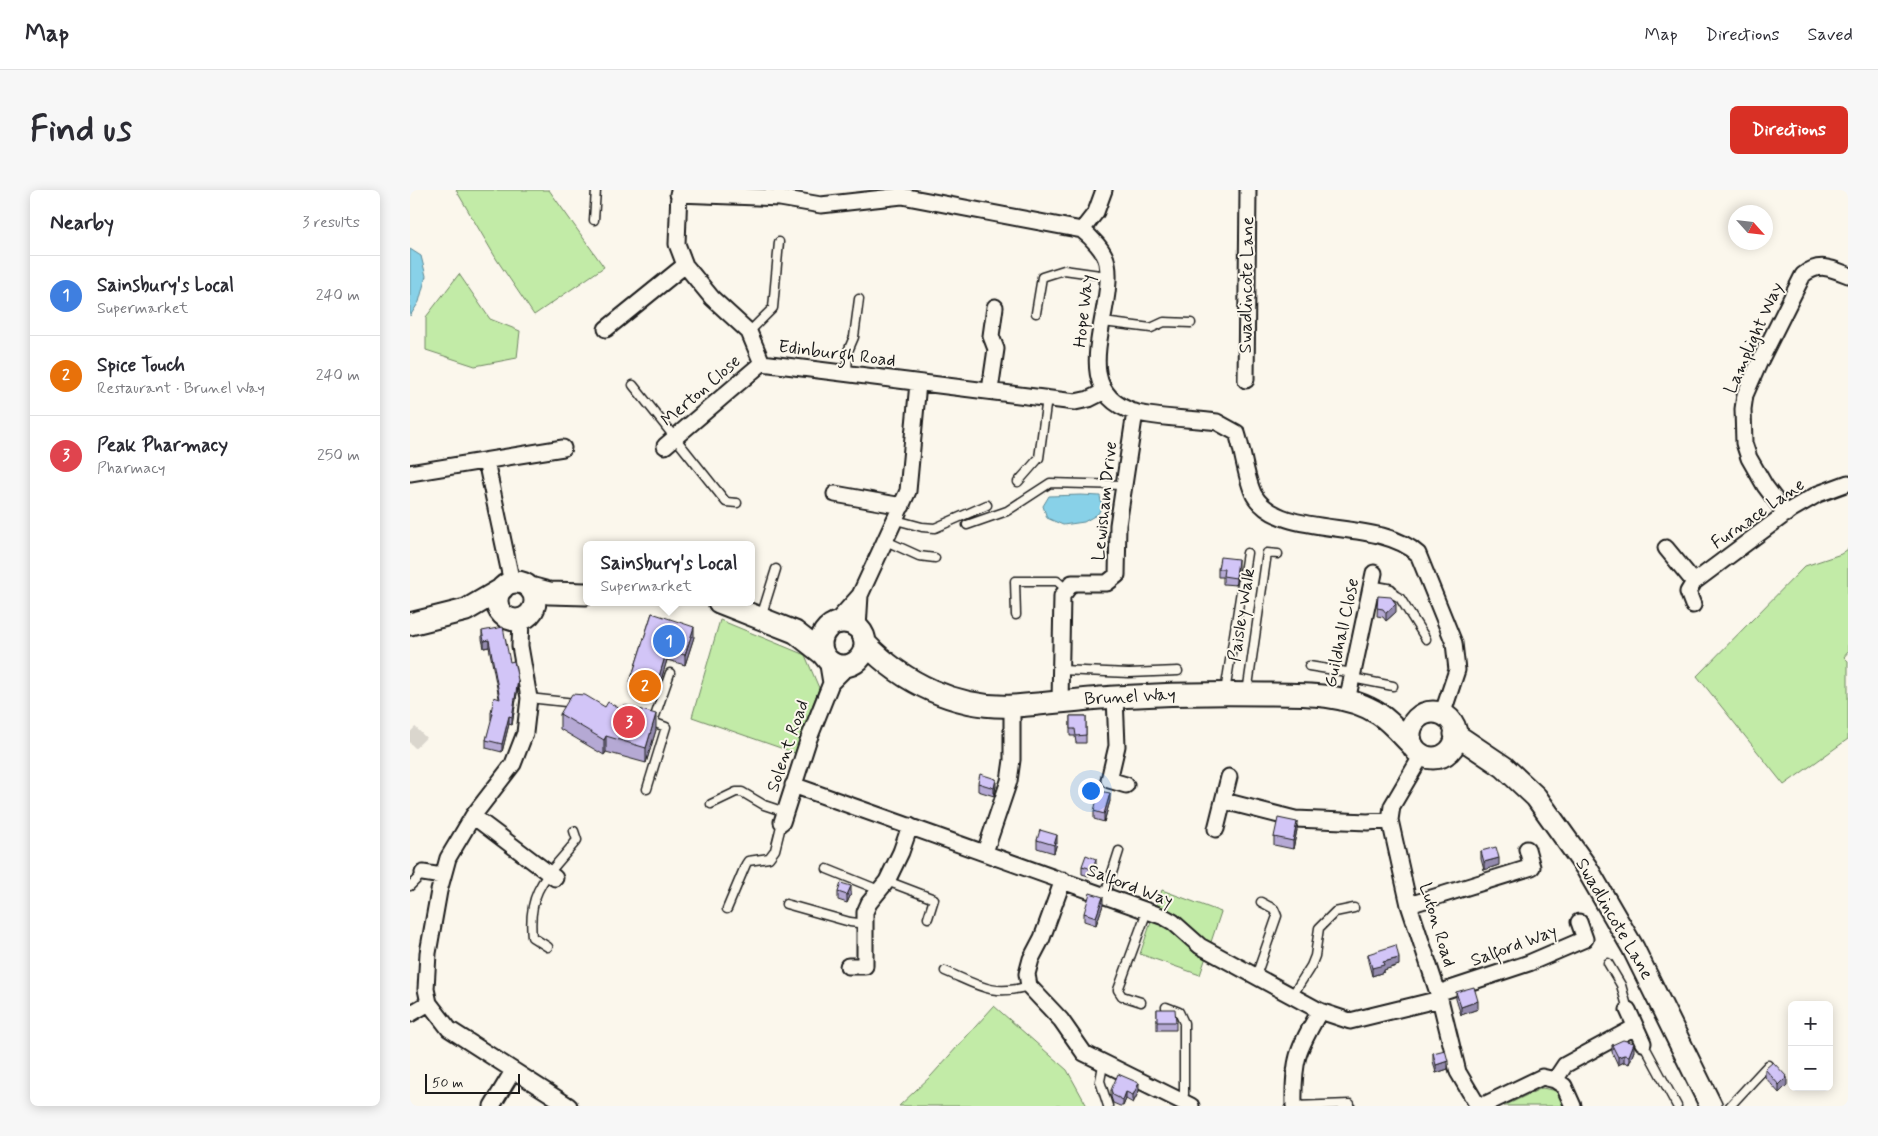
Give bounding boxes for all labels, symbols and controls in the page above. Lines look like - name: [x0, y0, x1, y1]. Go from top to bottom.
- text: Map: [25, 19, 69, 50]
- text: Map: [1645, 23, 1678, 47]
- text: Directions: [1706, 23, 1780, 47]
- text: Saved: [1808, 23, 1853, 47]
- button: Directions: [1730, 106, 1848, 154]
- text: Find us: [30, 107, 132, 153]
- north arrow: [1728, 205, 1773, 250]
- text: Nearby: [50, 209, 114, 237]
- text: 3 results: [302, 212, 360, 233]
- street label: Swadlincote Lane: [1234, 216, 1260, 354]
- text: Sainsbury's Local: [97, 273, 234, 298]
- street label: Hope Way: [1068, 273, 1100, 349]
- street label: Lamplight Way: [1719, 278, 1789, 398]
- text: 1: [62, 285, 70, 306]
- text: 240 m: [316, 285, 360, 306]
- text: Supermarket: [97, 298, 188, 319]
- street label: Edinburgh Road: [777, 335, 897, 375]
- street label: Merton Close: [656, 350, 746, 432]
- text: Spice Touch: [97, 353, 185, 378]
- text: 2: [62, 365, 70, 386]
- text: 240 m: [316, 365, 360, 386]
- text: Restaurant · Brunel Way: [97, 378, 265, 399]
- text: Peak Pharmacy: [97, 433, 228, 458]
- street label: Lewisham Drive: [1087, 440, 1123, 562]
- text: 3: [62, 445, 70, 466]
- text: 250 m: [317, 445, 360, 466]
- text: Pharmacy: [97, 458, 165, 479]
- street label: Furnace Lane: [1706, 473, 1810, 555]
- popup: [583, 541, 755, 606]
- text: Sainsbury's Local: [600, 551, 738, 576]
- street label: Paisley Walk: [1223, 567, 1261, 663]
- text: Supermarket: [600, 576, 692, 597]
- street label: Guildhall Close: [1319, 576, 1365, 690]
- pin: 1: [653, 622, 685, 660]
- pin: 2: [629, 667, 661, 705]
- street label: Brunel Way: [1084, 683, 1176, 711]
- street label: Solent Road: [761, 697, 815, 795]
- pin: 3: [613, 703, 645, 741]
- your location: [1078, 778, 1104, 804]
- street label: Swadlincote Lane: [1569, 854, 1659, 984]
- street label: Salford Way: [1083, 859, 1176, 915]
- street label: Luton Road: [1413, 880, 1461, 970]
- street label: Salford Way: [1468, 919, 1561, 975]
- map controls: [1788, 1001, 1833, 1091]
- button: +: [1788, 1001, 1833, 1046]
- button: −: [1788, 1046, 1833, 1091]
- scale bar: [425, 1071, 520, 1094]
- text: 50 m: [432, 1074, 463, 1092]

